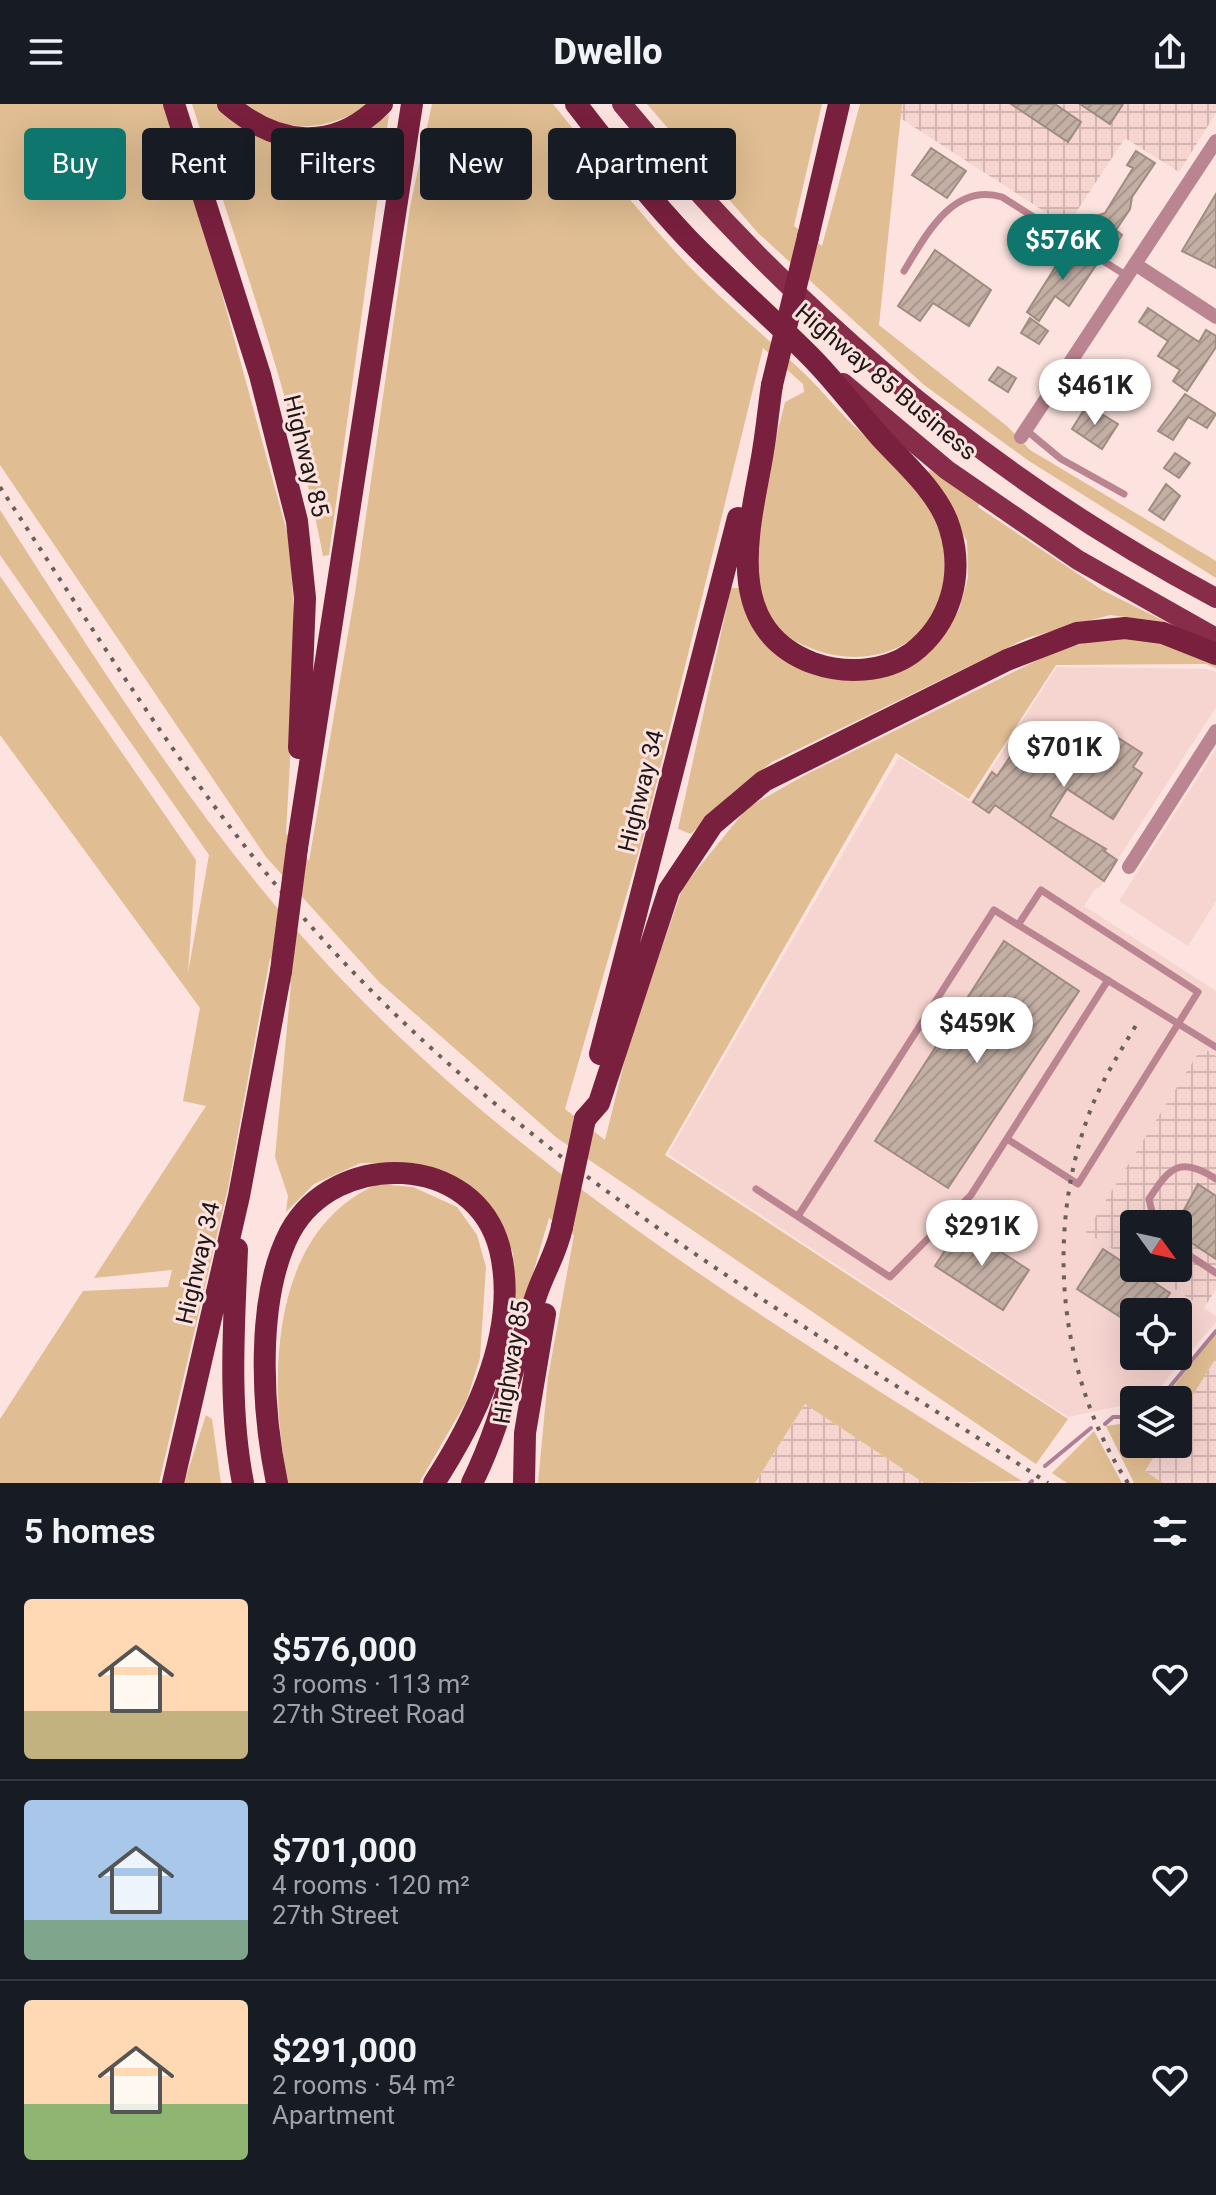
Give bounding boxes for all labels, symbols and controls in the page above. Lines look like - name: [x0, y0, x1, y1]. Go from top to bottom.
- icon: menu: [24, 30, 68, 74]
- icon: share: [1148, 30, 1192, 74]
- text: Dwello: [554, 31, 662, 73]
- chip: Buy: [24, 128, 126, 200]
- chip: Rent: [142, 128, 255, 200]
- chip: Filters: [271, 128, 404, 200]
- chip: New: [420, 128, 532, 200]
- chip: Apartment: [548, 128, 736, 200]
- pin: $576K: [1007, 214, 1119, 282]
- text: $576K: [1025, 225, 1101, 255]
- street label: Highway 85 Business: [790, 298, 982, 466]
- pin: $461K: [1039, 359, 1151, 427]
- text: $461K: [1057, 370, 1133, 400]
- street label: Highway 85: [277, 392, 335, 520]
- pin: $701K: [1008, 721, 1120, 789]
- street label: Highway 34: [612, 727, 670, 855]
- text: $701K: [1026, 732, 1102, 762]
- pin: $459K: [921, 997, 1033, 1065]
- text: $459K: [939, 1008, 1015, 1038]
- street label: Highway 34: [170, 1199, 226, 1327]
- pin: $291K: [926, 1200, 1038, 1268]
- north arrow: [1120, 1210, 1192, 1282]
- map controls: [1120, 1210, 1192, 1458]
- text: $291K: [944, 1211, 1020, 1241]
- street label: Highway 85: [487, 1298, 535, 1426]
- button: locate: [1120, 1298, 1192, 1370]
- button: layers: [1120, 1386, 1192, 1458]
- icon: filters: [1148, 1509, 1192, 1553]
- text: 5 homes: [24, 1511, 155, 1551]
- text: $576,000: [272, 1629, 417, 1669]
- icon: home: [88, 1631, 184, 1727]
- icon: heart: [1148, 1657, 1192, 1701]
- text: 3 rooms · 113 m²: [272, 1669, 470, 1699]
- text: 27th Street Road: [272, 1699, 465, 1729]
- text: $701,000: [272, 1830, 417, 1870]
- icon: home: [88, 1832, 184, 1928]
- icon: heart: [1148, 1858, 1192, 1902]
- text: 4 rooms · 120 m²: [272, 1870, 470, 1900]
- text: 27th Street: [272, 1900, 399, 1930]
- text: $291,000: [272, 2030, 417, 2070]
- icon: home: [88, 2032, 184, 2128]
- icon: heart: [1148, 2058, 1192, 2102]
- text: 2 rooms · 54 m²: [272, 2070, 455, 2100]
- text: Apartment: [272, 2100, 395, 2130]

